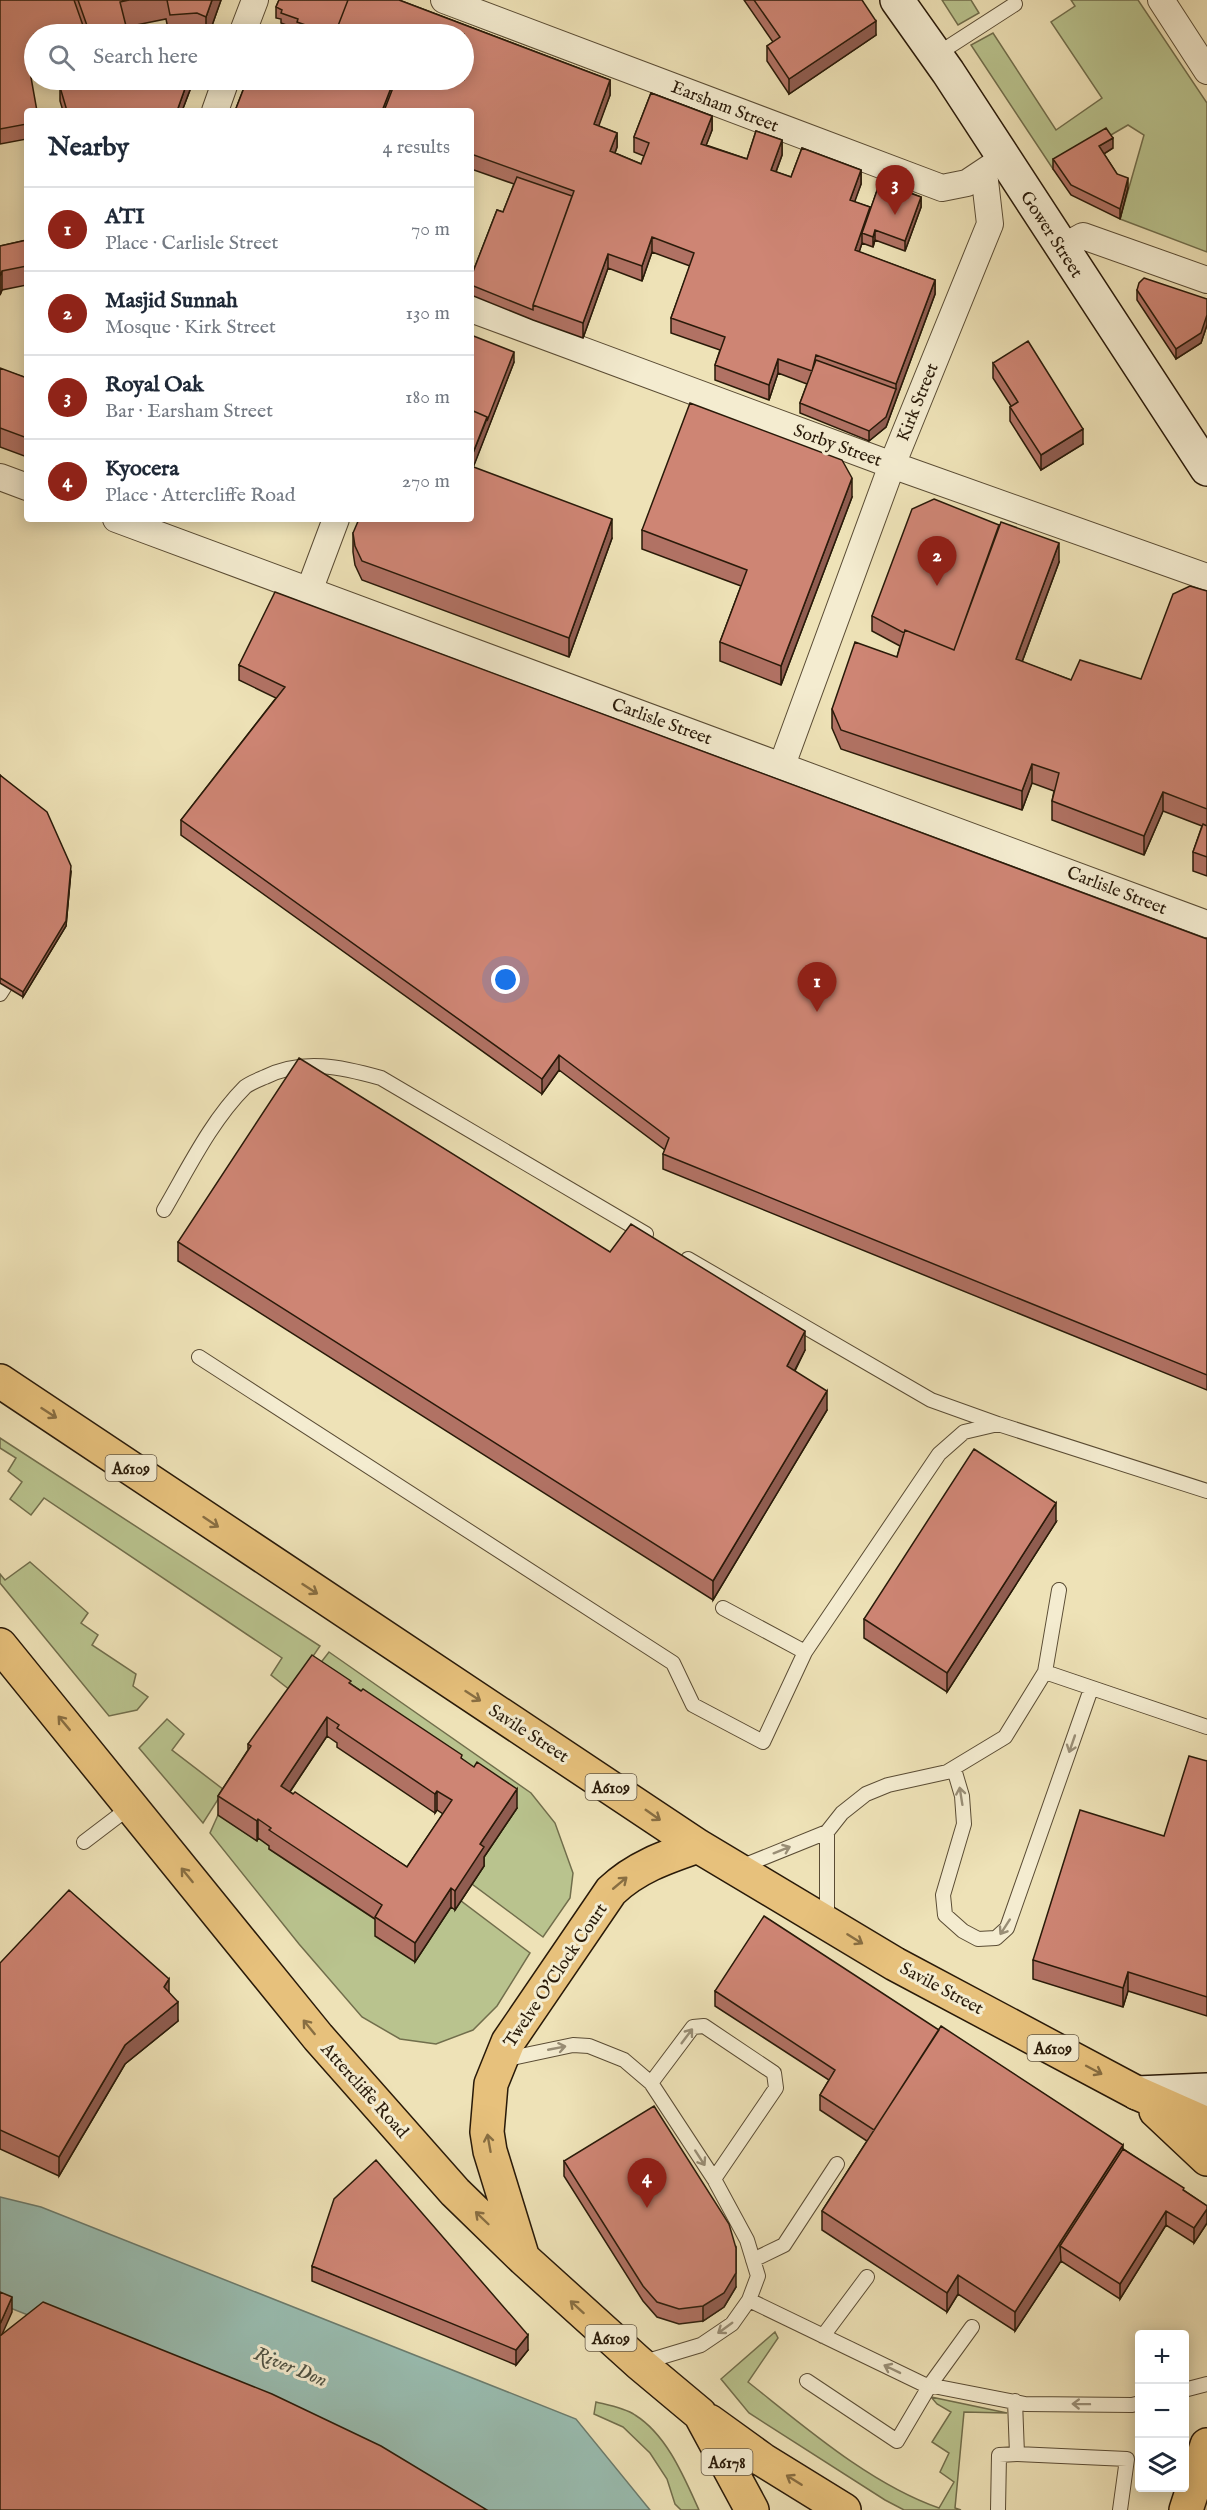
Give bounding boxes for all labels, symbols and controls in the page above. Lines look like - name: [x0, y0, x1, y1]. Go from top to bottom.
- search box: [24, 24, 474, 90]
- icon: search: [45, 41, 78, 74]
- text: Search here: [93, 43, 198, 71]
- street label: Earsham Street: [668, 76, 781, 138]
- text: Nearby: [48, 131, 129, 164]
- text: 4 results: [383, 135, 450, 160]
- pin: 3: [876, 166, 914, 215]
- street label: Gower Street: [1014, 187, 1087, 283]
- text: ATI: [105, 203, 145, 231]
- text: 1: [64, 217, 71, 242]
- text: 70 m: [411, 217, 450, 242]
- text: Place · Carlisle Street: [105, 231, 278, 256]
- text: Masjid Sunnah: [105, 287, 238, 315]
- text: 2: [63, 301, 72, 326]
- text: 130 m: [405, 301, 450, 326]
- text: Mosque · Kirk Street: [105, 315, 276, 340]
- street label: Kirk Street: [892, 360, 945, 445]
- text: Royal Oak: [105, 371, 204, 399]
- text: 3: [64, 385, 71, 410]
- text: 180 m: [405, 385, 450, 410]
- text: Bar · Earsham Street: [105, 399, 273, 424]
- street label: Sorby Street: [790, 420, 885, 473]
- text: Kyocera: [105, 455, 179, 483]
- text: 4: [63, 469, 72, 494]
- text: 270 m: [402, 469, 450, 494]
- text: Place · Attercliffe Road: [105, 483, 295, 508]
- pin: 2: [918, 536, 956, 586]
- street label: Carlisle Street: [608, 694, 715, 751]
- street label: Carlisle Street: [1063, 862, 1170, 921]
- pin: 1: [798, 962, 836, 1012]
- your location: [491, 965, 520, 994]
- one-way arrow: [40, 1407, 57, 1419]
- road number: A6109: [106, 1455, 156, 1481]
- one-way arrow: [202, 1516, 218, 1528]
- one-way arrow: [301, 1583, 318, 1595]
- one-way arrow: [464, 1690, 481, 1702]
- street label: Savile Street: [484, 1700, 573, 1769]
- one-way arrow: [58, 1715, 71, 1731]
- one-way arrow: [1065, 1734, 1076, 1753]
- road number: A6109: [586, 1774, 636, 1800]
- one-way arrow: [955, 1787, 966, 1807]
- one-way arrow: [644, 1809, 661, 1821]
- one-way arrow: [773, 1844, 791, 1855]
- one-way arrow: [181, 1867, 194, 1883]
- one-way arrow: [612, 1876, 627, 1890]
- street label: Twelve O'Clock Court: [499, 1899, 613, 2053]
- one-way arrow: [998, 1918, 1011, 1935]
- one-way arrow: [846, 1934, 863, 1946]
- street label: Savile Street: [896, 1958, 987, 2021]
- one-way arrow: [303, 2019, 316, 2035]
- one-way arrow: [680, 2029, 693, 2045]
- road number: A6109: [1028, 2035, 1078, 2061]
- street label: Attercliffe Road: [314, 2038, 413, 2144]
- one-way arrow: [547, 2042, 567, 2053]
- one-way arrow: [1085, 2065, 1103, 2076]
- one-way arrow: [483, 2134, 494, 2153]
- one-way arrow: [694, 2149, 706, 2166]
- pin: 4: [628, 2158, 666, 2208]
- one-way arrow: [474, 2211, 489, 2226]
- one-way arrow: [570, 2300, 585, 2314]
- one-way arrow: [718, 2322, 734, 2334]
- road number: A6109: [586, 2325, 636, 2351]
- map controls: [1135, 2330, 1189, 2492]
- button: +: [1135, 2330, 1189, 2384]
- water label: River Don: [250, 2341, 331, 2393]
- one-way arrow: [883, 2363, 901, 2374]
- button: −: [1135, 2384, 1189, 2438]
- one-way arrow: [1072, 2399, 1092, 2410]
- button: layers: [1135, 2438, 1189, 2492]
- road number: A6178: [702, 2449, 752, 2475]
- one-way arrow: [786, 2473, 803, 2485]

